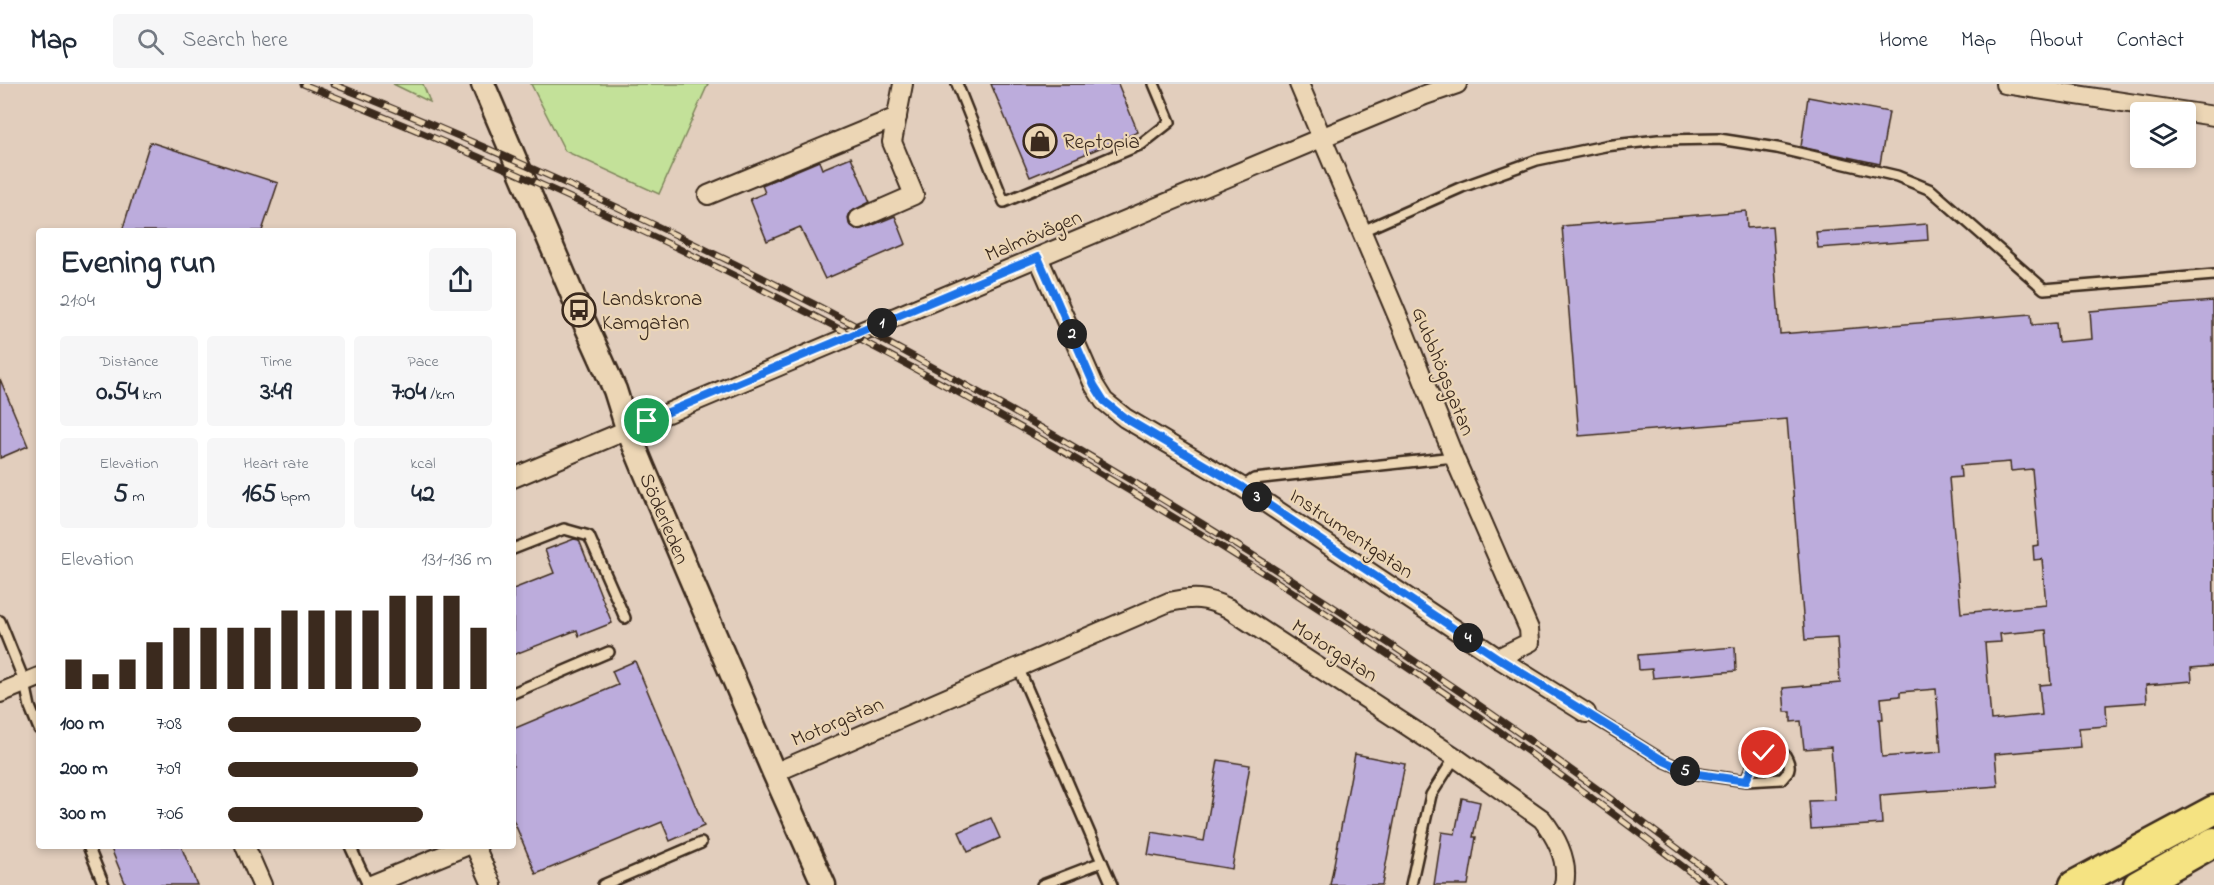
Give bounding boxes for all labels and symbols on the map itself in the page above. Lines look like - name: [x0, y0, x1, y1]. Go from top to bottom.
- shop icon: Reptopia: [1022, 123, 1058, 159]
- place label: Reptopia: [1063, 128, 1140, 158]
- street label: Malmövägen: [981, 203, 1088, 273]
- place label: Landskrona Kamgatan: [602, 285, 702, 341]
- bus stop icon: Landskrona Kamgatan: [561, 292, 597, 328]
- street label: Gubbhögsgatan: [1401, 303, 1482, 441]
- pin: 1: [867, 308, 897, 338]
- pin: 2: [1057, 319, 1087, 349]
- pin: [621, 395, 672, 446]
- street label: Söderleden: [630, 469, 696, 569]
- pin: 3: [1242, 482, 1272, 512]
- street label: Instrumentgatan: [1282, 482, 1419, 589]
- street label: Motorgatan: [1284, 612, 1383, 693]
- pin: 4: [1453, 623, 1483, 653]
- street label: Motorgatan: [787, 690, 889, 758]
- pin: [1738, 727, 1789, 778]
- pin: 5: [1670, 756, 1700, 786]

